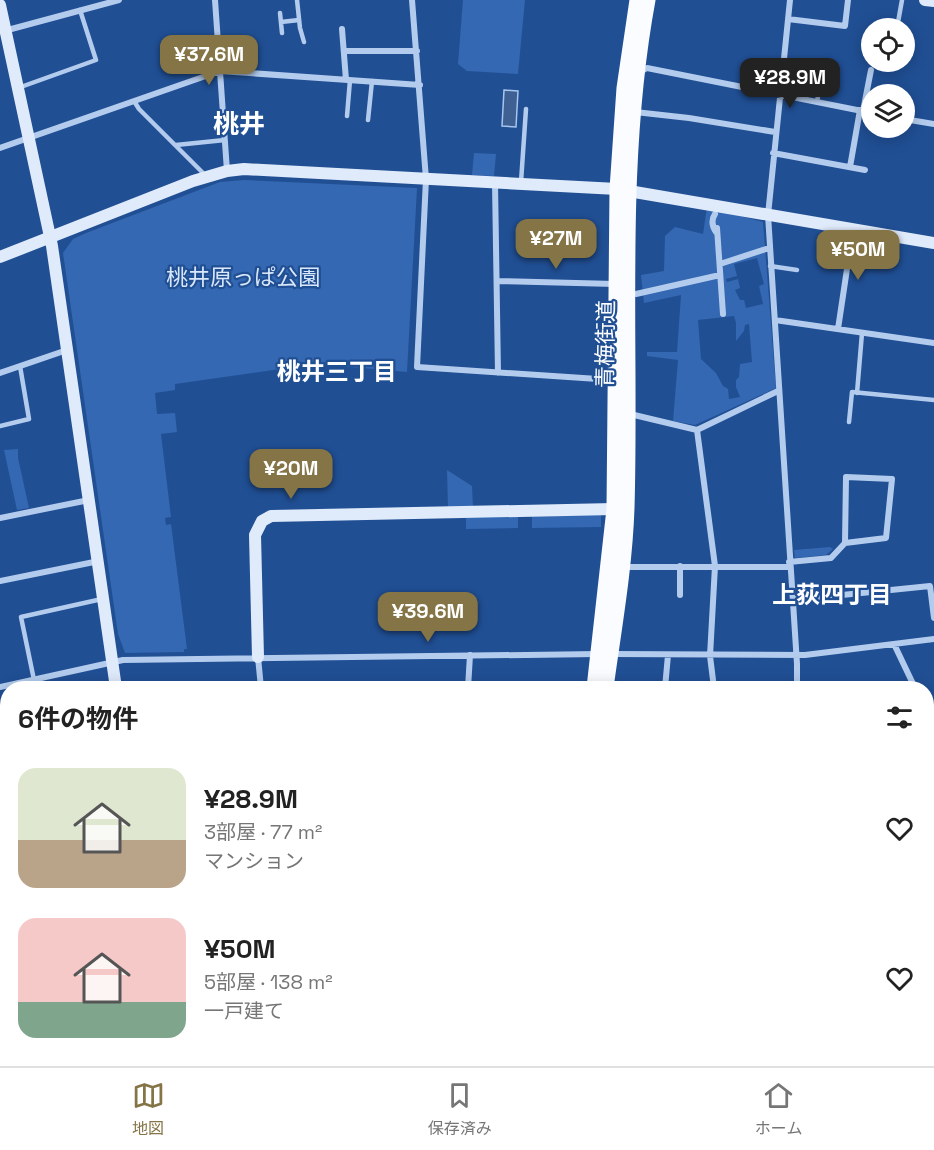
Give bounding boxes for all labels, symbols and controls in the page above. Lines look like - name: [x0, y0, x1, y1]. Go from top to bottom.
- map controls: [861, 18, 915, 138]
- button: locate: [861, 18, 915, 72]
- pin: ¥37.6M: [160, 35, 258, 86]
- text: ¥37.6M: [174, 41, 244, 67]
- pin: ¥28.9M: [741, 58, 839, 109]
- text: ¥28.9M: [754, 64, 826, 90]
- button: layers: [861, 84, 915, 138]
- district label: 桃井: [213, 107, 265, 141]
- pin: ¥27M: [520, 219, 592, 270]
- text: ¥27M: [530, 225, 582, 251]
- pin: ¥50M: [822, 230, 894, 281]
- text: ¥50M: [831, 236, 886, 262]
- park label: 桃井原っぱ公園: [166, 263, 320, 291]
- street label: 青梅街道: [590, 300, 620, 388]
- district label: 桃井三丁目: [277, 356, 397, 387]
- pin: ¥20M: [255, 449, 327, 500]
- text: ¥20M: [264, 455, 318, 481]
- district label: 上荻四丁目: [772, 579, 892, 610]
- pin: ¥39.6M: [379, 592, 477, 643]
- text: ¥39.6M: [392, 598, 464, 624]
- icon: filters: [883, 701, 916, 734]
- text: 6件の物件: [18, 702, 138, 736]
- text: ¥28.9M: [204, 782, 298, 816]
- icon: home: [66, 792, 138, 864]
- icon: heart: [883, 812, 916, 845]
- text: 3部屋 · 77 m²: [204, 819, 322, 845]
- text: マンション: [204, 848, 304, 874]
- text: ¥50M: [204, 932, 276, 966]
- icon: home: [66, 942, 138, 1014]
- icon: heart: [883, 962, 916, 995]
- text: 5部屋 · 138 m²: [204, 969, 333, 995]
- text: 一戸建て: [204, 998, 284, 1024]
- tab: 地図: [132, 1079, 165, 1139]
- tab: 保存済み: [428, 1079, 492, 1139]
- tab: ホーム: [755, 1079, 802, 1139]

